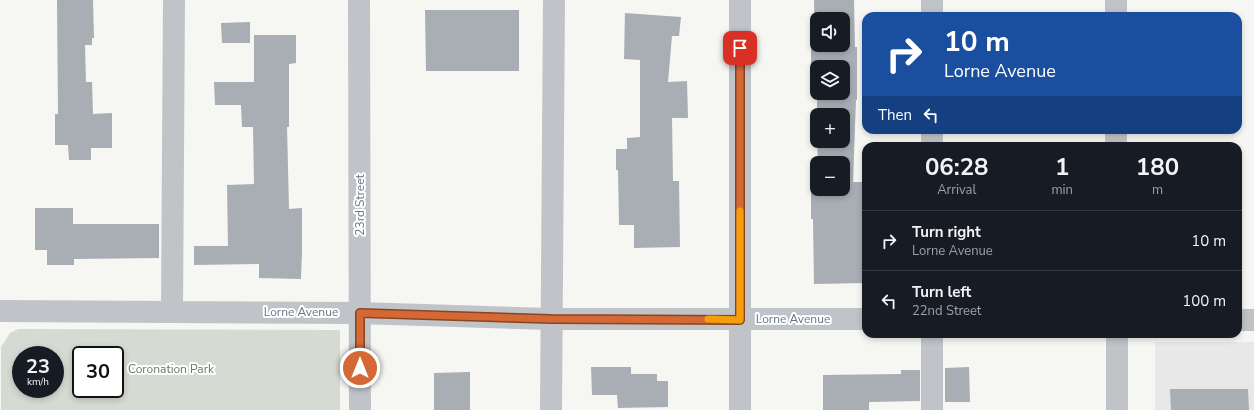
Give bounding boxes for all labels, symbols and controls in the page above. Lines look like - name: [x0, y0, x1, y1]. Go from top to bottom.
- map controls: [810, 12, 850, 196]
- button: sound: [810, 12, 850, 52]
- text: 10 m: [944, 23, 1010, 61]
- icon: right: [878, 28, 930, 80]
- pin: [723, 31, 757, 65]
- icon: arrive: [729, 37, 751, 59]
- text: Lorne Avenue: [944, 59, 1056, 83]
- button: layers: [810, 60, 850, 100]
- icon: left: [920, 104, 942, 126]
- text: Then: [878, 105, 912, 125]
- button: +: [810, 108, 850, 148]
- text: 06:28: [925, 151, 988, 183]
- text: 1: [1055, 151, 1069, 183]
- text: 180: [1136, 151, 1179, 183]
- button: −: [810, 156, 850, 196]
- street label: 23rd Street: [352, 173, 368, 236]
- text: Arrival: [937, 181, 976, 199]
- text: min: [1051, 181, 1073, 199]
- text: m: [1152, 181, 1163, 199]
- text: Turn right: [912, 222, 981, 242]
- icon: right: [878, 230, 900, 252]
- text: 10 m: [1191, 231, 1226, 251]
- text: Lorne Avenue: [912, 242, 993, 260]
- text: Turn left: [912, 282, 971, 302]
- icon: left: [878, 290, 900, 312]
- text: 100 m: [1182, 291, 1226, 311]
- text: 22nd Street: [912, 302, 981, 320]
- street label: Lorne Avenue: [264, 304, 338, 320]
- street label: Lorne Avenue: [756, 311, 830, 327]
- speed limit sign: 30: [72, 346, 124, 398]
- position arrow: [339, 347, 381, 389]
- text: 23: [26, 353, 50, 380]
- park label: Coronation Park: [128, 361, 215, 377]
- text: km/h: [27, 375, 49, 389]

